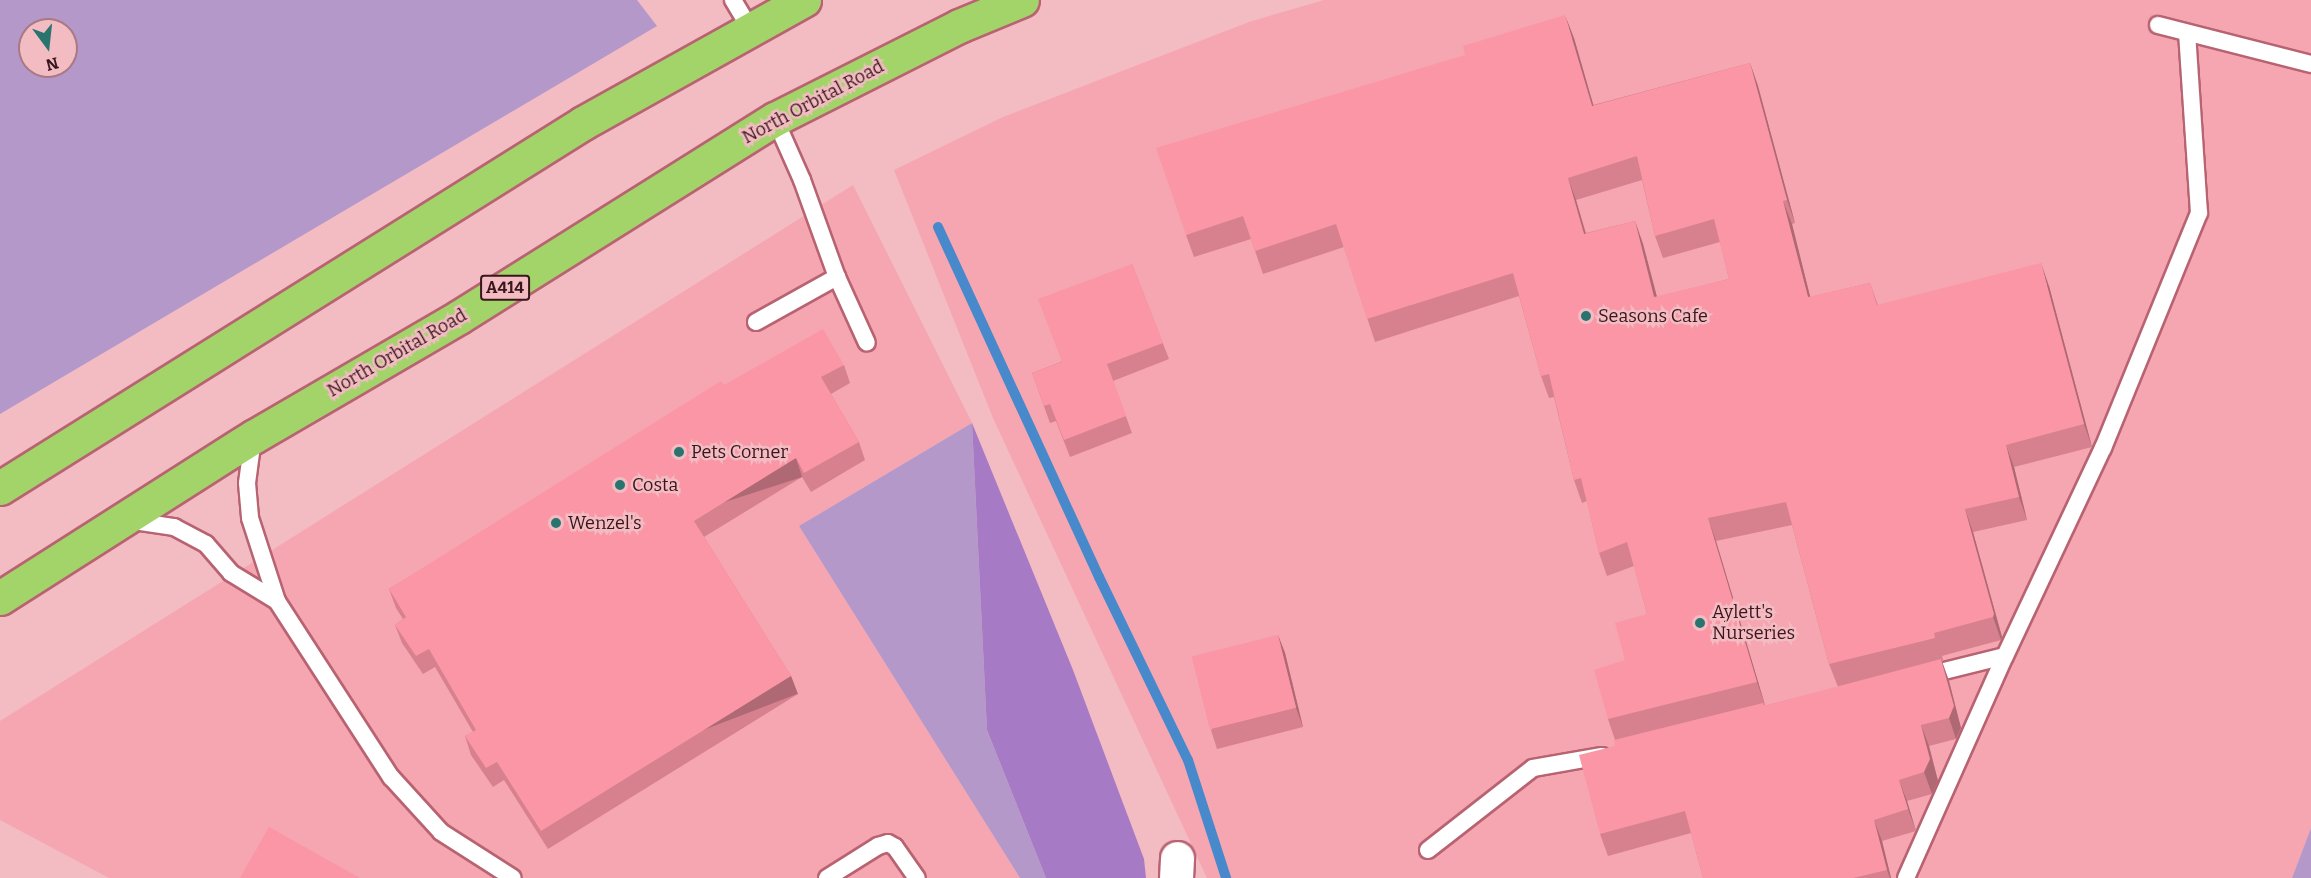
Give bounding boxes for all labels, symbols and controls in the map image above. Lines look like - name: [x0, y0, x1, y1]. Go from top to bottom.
- north arrow: [18, 18, 78, 78]
- text: N: [44, 53, 61, 75]
- street label: North Orbital Road: [739, 56, 887, 148]
- road number: A414: [480, 275, 530, 301]
- street label: North Orbital Road: [324, 304, 470, 402]
- place label: Seasons Cafe: [1598, 305, 1708, 327]
- marker: Seasons Cafe: [1579, 309, 1593, 323]
- place label: Pets Corner: [691, 441, 788, 463]
- marker: Pets Corner: [672, 445, 686, 459]
- place label: Costa: [632, 474, 678, 496]
- marker: Costa: [613, 478, 627, 492]
- place label: Wenzel's: [568, 512, 642, 534]
- marker: Wenzel's: [549, 516, 563, 530]
- place label: Aylett's Nurseries: [1712, 602, 1795, 644]
- marker: Aylett's Nurseries: [1693, 616, 1707, 630]

